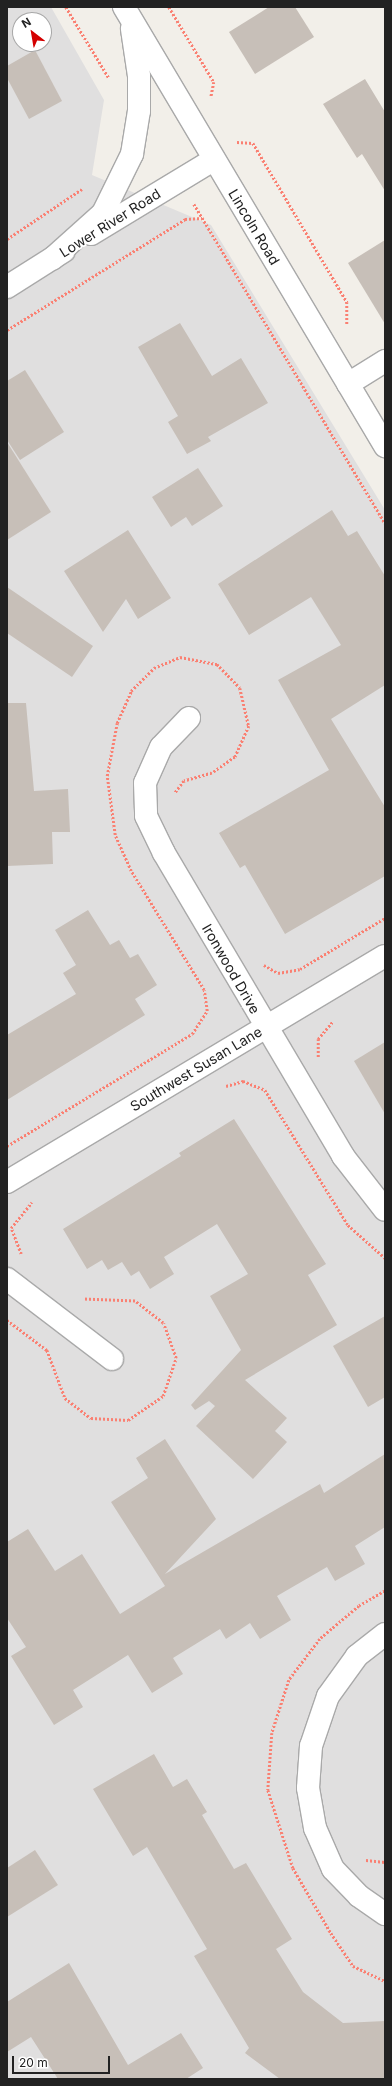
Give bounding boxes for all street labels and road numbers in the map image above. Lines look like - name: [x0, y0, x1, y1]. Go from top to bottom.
- street label: Lower River Road: [56, 185, 164, 261]
- street label: Lincoln Road: [225, 186, 283, 268]
- street label: Ironwood Drive: [199, 921, 263, 1017]
- street label: Southwest Susan Lane: [127, 1023, 265, 1115]

